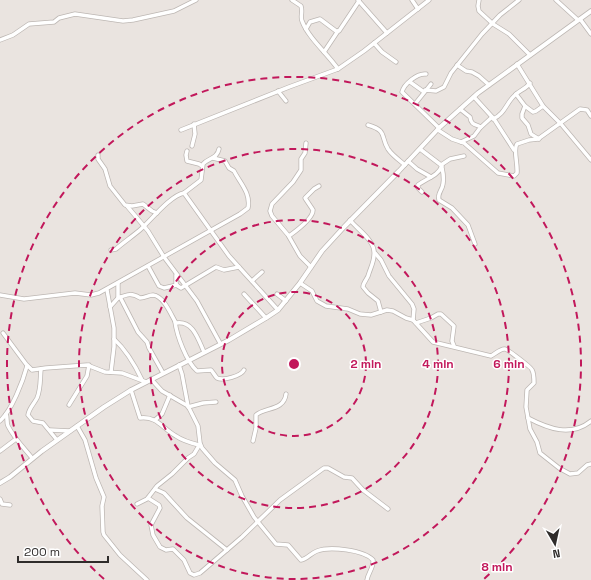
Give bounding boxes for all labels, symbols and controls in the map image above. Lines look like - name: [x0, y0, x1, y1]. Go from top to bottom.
- text: 2 min: [350, 356, 382, 372]
- text: 4 min: [422, 356, 454, 372]
- text: 6 min: [493, 356, 525, 372]
- centre of rings: [287, 357, 301, 371]
- north arrow: [535, 524, 575, 564]
- scale bar: [18, 538, 108, 564]
- text: 200 m: [24, 544, 60, 560]
- text: N: [552, 546, 561, 561]
- text: 8 min: [481, 559, 513, 575]

